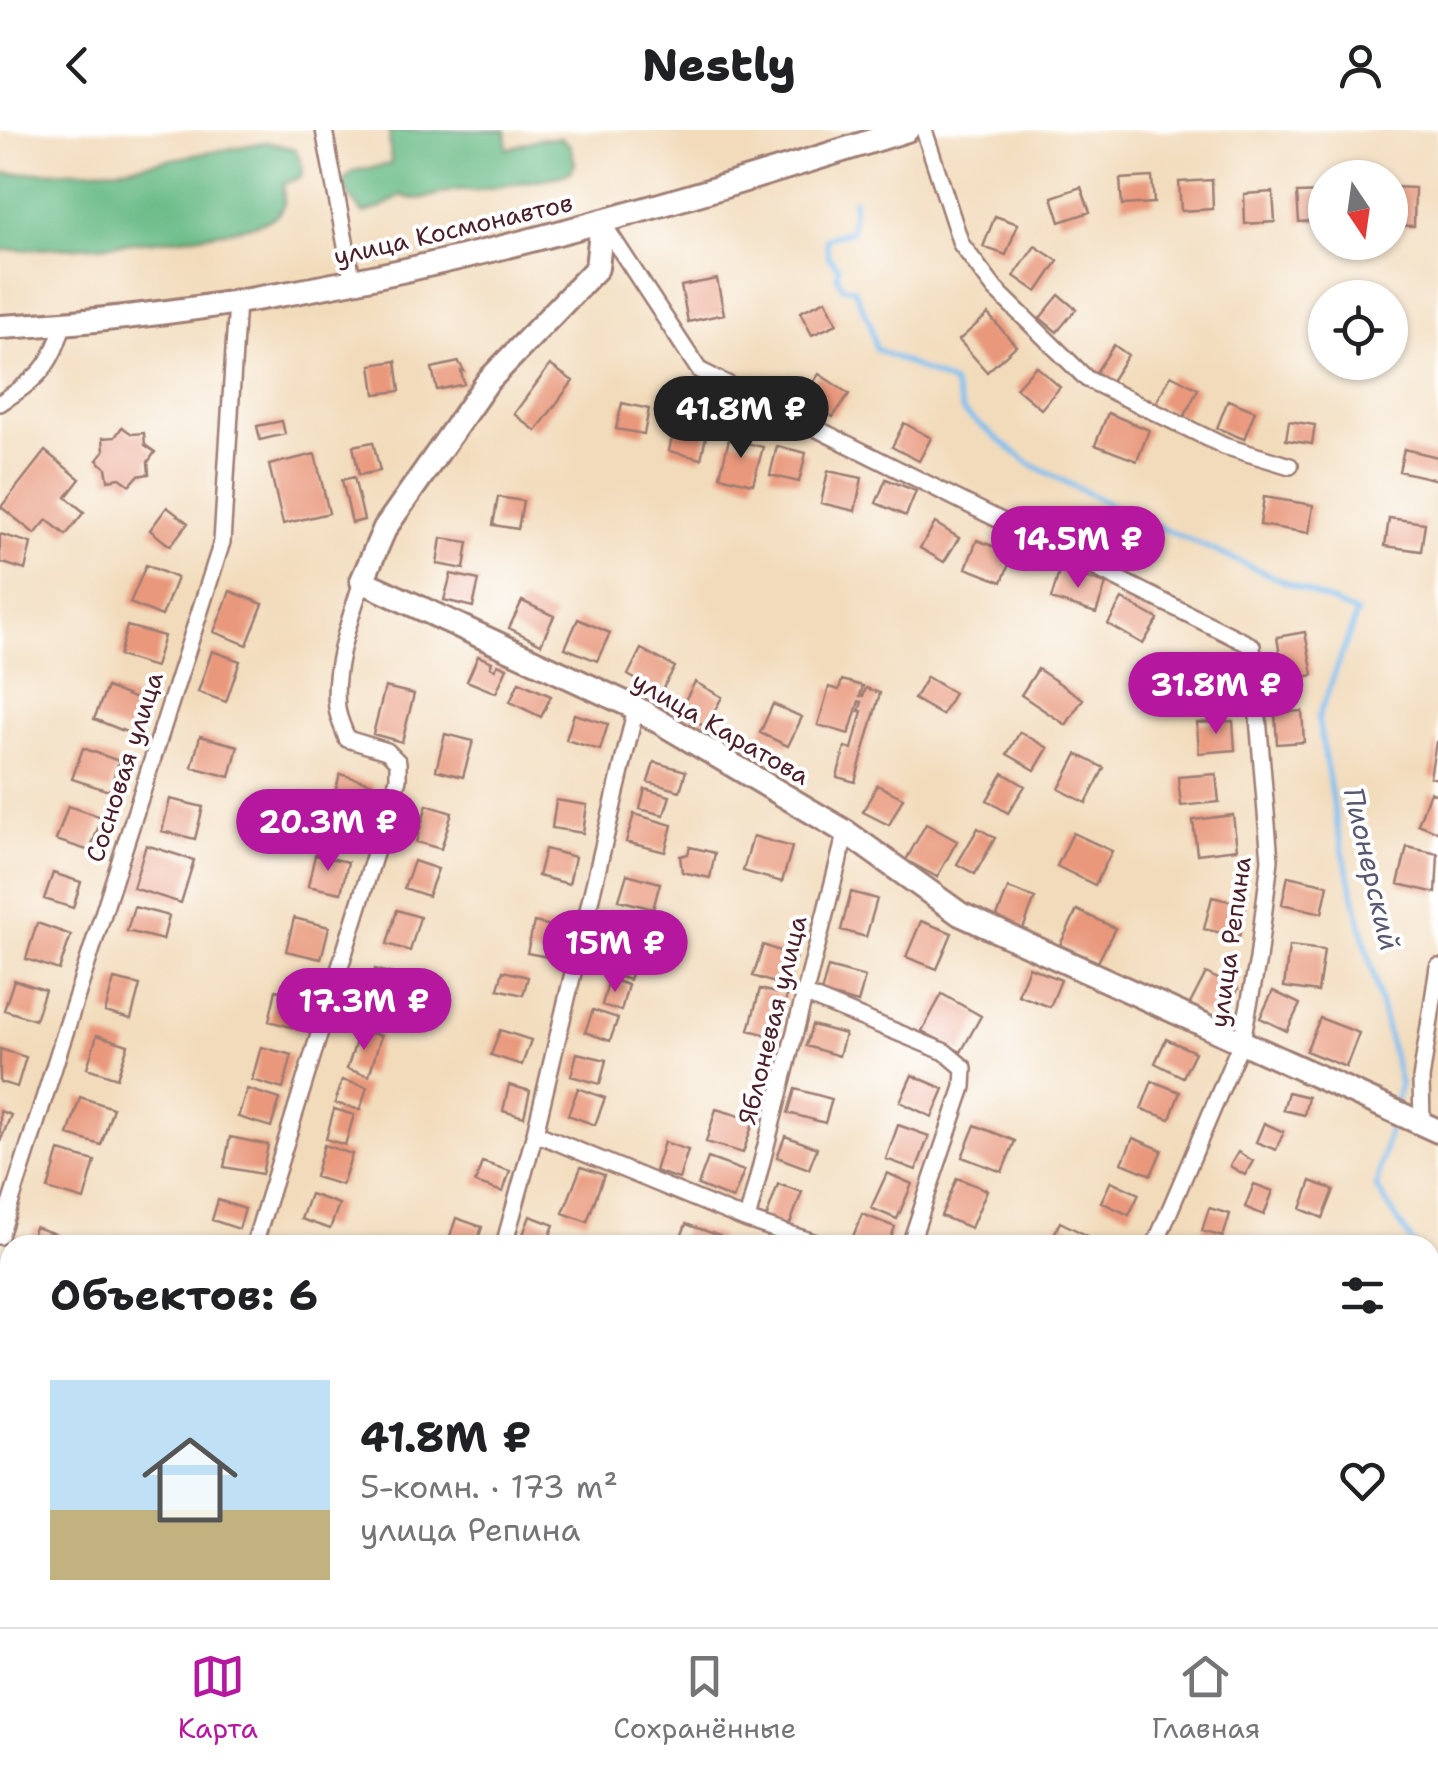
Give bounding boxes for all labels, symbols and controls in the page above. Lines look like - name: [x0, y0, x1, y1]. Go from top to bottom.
- text: Nestly: [642, 35, 796, 95]
- icon: back: [50, 38, 105, 93]
- icon: person: [1333, 38, 1388, 93]
- north arrow: [1308, 160, 1408, 260]
- map controls: [1308, 160, 1408, 380]
- street label: улица Космонавтов: [330, 185, 576, 273]
- button: locate: [1308, 280, 1408, 380]
- pin: 41.8M ₽: [649, 376, 833, 461]
- text: 41.8M ₽: [676, 387, 806, 430]
- pin: 14.5M ₽: [986, 506, 1170, 591]
- text: 14.5M ₽: [1013, 517, 1143, 560]
- pin: 31.8M ₽: [1124, 652, 1308, 737]
- street label: улица Каратова: [626, 663, 816, 793]
- text: 31.8M ₽: [1150, 663, 1282, 706]
- street label: Сосновая улица: [77, 667, 171, 867]
- water label: Пионерский: [1335, 784, 1409, 954]
- pin: 20.3M ₽: [236, 789, 420, 874]
- text: 20.3M ₽: [258, 800, 398, 843]
- street label: улица Репина: [1201, 854, 1259, 1030]
- pin: 15M ₽: [545, 910, 685, 995]
- street label: Яблоневая улица: [730, 912, 815, 1128]
- text: 15M ₽: [565, 921, 665, 964]
- pin: 17.3M ₽: [272, 968, 456, 1053]
- text: 17.3M ₽: [298, 979, 430, 1022]
- text: Объектов: 6: [50, 1267, 318, 1323]
- icon: filters: [1335, 1268, 1390, 1323]
- text: 41.8M ₽: [360, 1409, 532, 1465]
- icon: home: [130, 1420, 250, 1540]
- icon: heart: [1335, 1453, 1390, 1508]
- text: 5-комн. · 173 m²: [360, 1465, 618, 1508]
- text: улица Репина: [360, 1508, 580, 1551]
- tab: Карта: [178, 1649, 258, 1747]
- tab: Сохранённые: [613, 1649, 796, 1747]
- tab: Главная: [1152, 1649, 1260, 1747]

